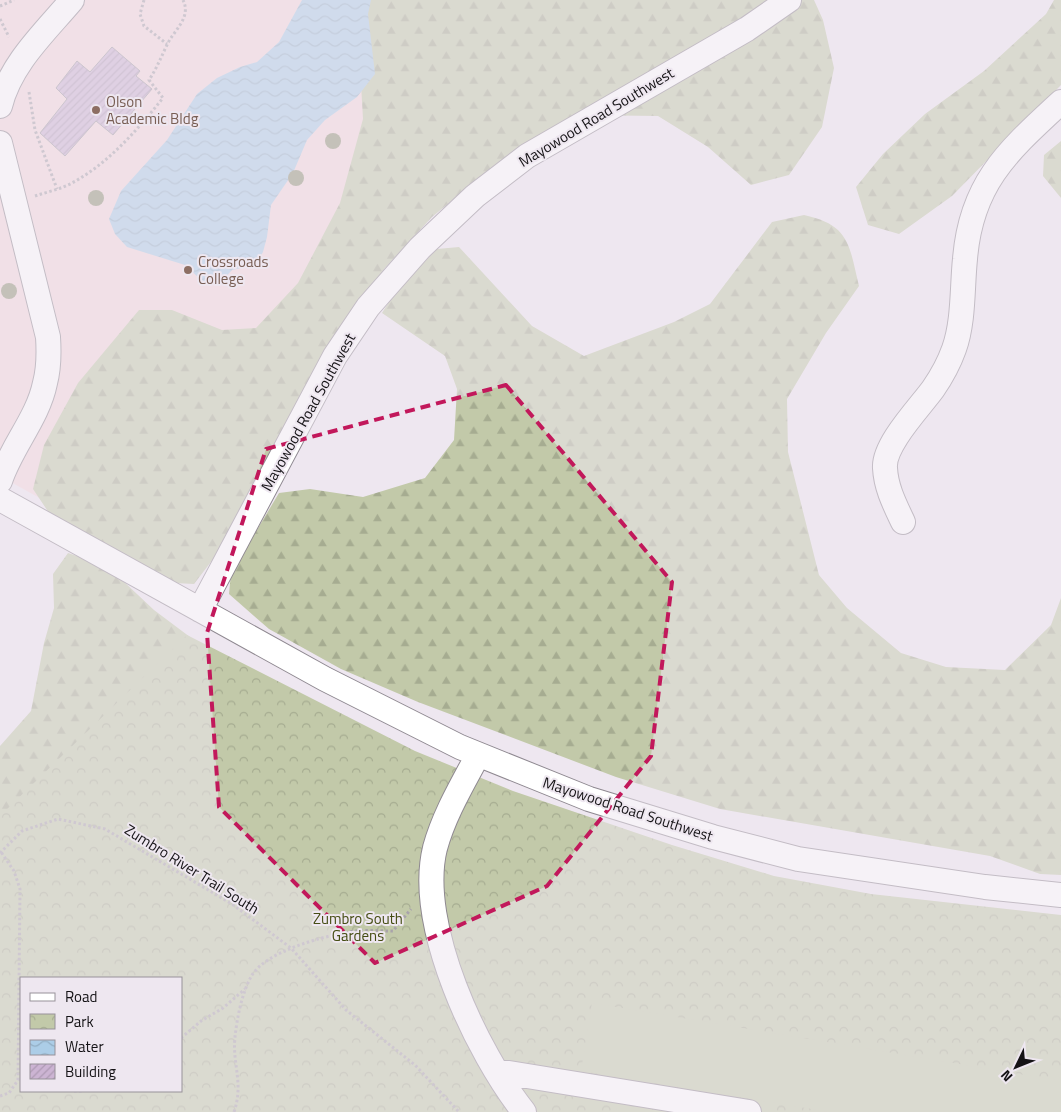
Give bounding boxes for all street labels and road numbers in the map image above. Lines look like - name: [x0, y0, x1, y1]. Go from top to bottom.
- street label: Mayowood Road Southwest: [514, 61, 679, 173]
- street label: Mayowood Road Southwest: [255, 328, 361, 495]
- street label: Mayowood Road Southwest: [540, 771, 717, 848]
- street label: Zumbro River Trail South: [120, 818, 264, 920]

